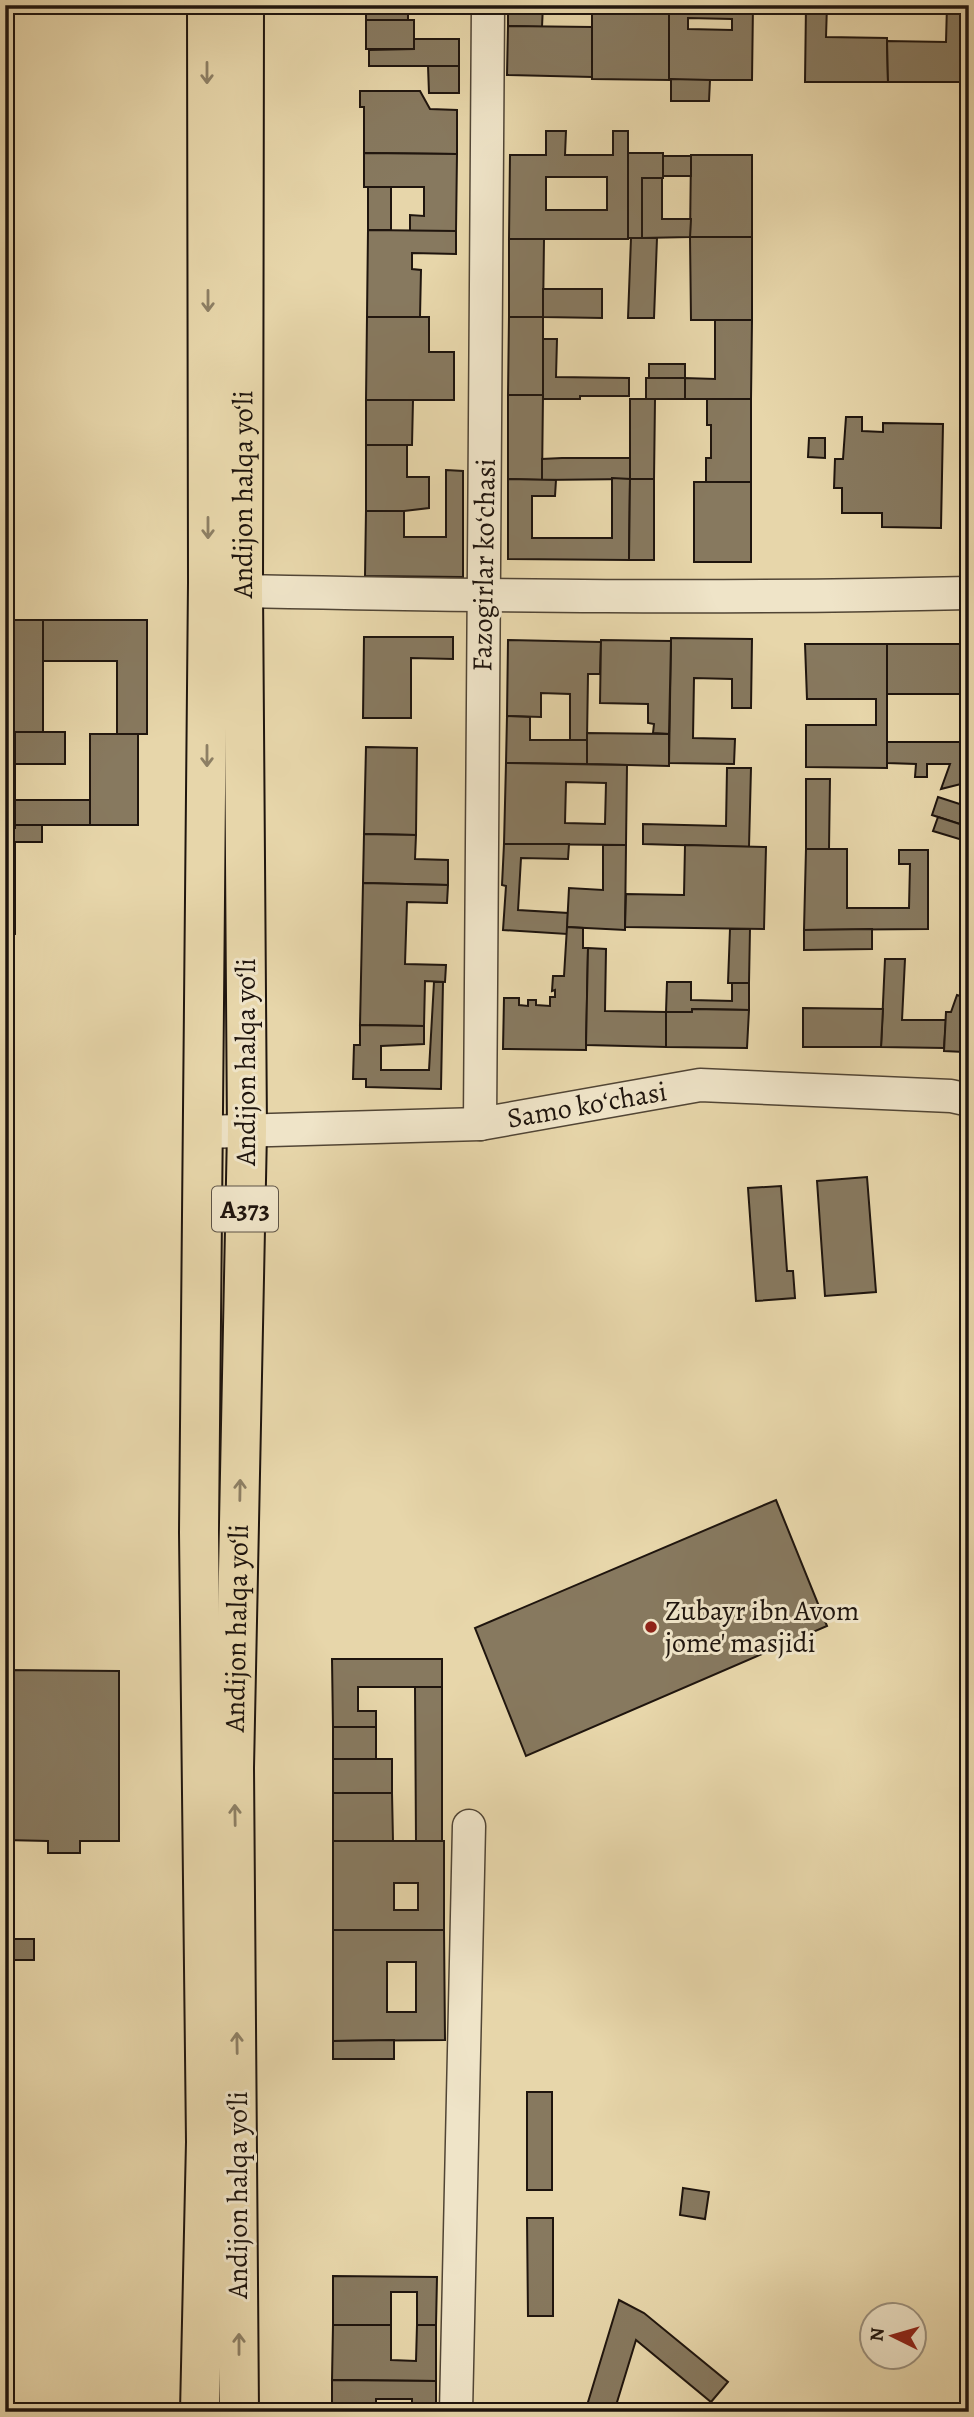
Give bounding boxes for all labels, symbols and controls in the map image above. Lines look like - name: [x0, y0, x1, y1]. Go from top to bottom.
- one-way arrow: [200, 62, 214, 85]
- one-way arrow: [201, 289, 214, 312]
- street label: Andijon halqa yo‘li: [224, 390, 262, 599]
- street label: Fazogirlar koʻchasi: [463, 458, 505, 672]
- one-way arrow: [201, 517, 215, 540]
- one-way arrow: [200, 744, 214, 767]
- street label: Andijon halqa yo‘li: [227, 958, 265, 1167]
- street label: Samo koʻchasi: [504, 1072, 670, 1138]
- road number: A373: [212, 1186, 278, 1232]
- one-way arrow: [233, 1478, 246, 1501]
- street label: Andijon halqa yo‘li: [216, 1524, 258, 1733]
- place label: Zubayr ibn Avom jome' masjidi: [665, 1592, 859, 1662]
- marker: Zubayr ibn Avom jome' masjidi: [643, 1619, 659, 1635]
- one-way arrow: [228, 1804, 241, 1827]
- one-way arrow: [230, 2031, 244, 2054]
- street label: Andijon halqa yo‘li: [219, 2091, 257, 2300]
- north arrow: [858, 2302, 928, 2372]
- text: N: [864, 2326, 891, 2343]
- one-way arrow: [232, 2332, 246, 2355]

